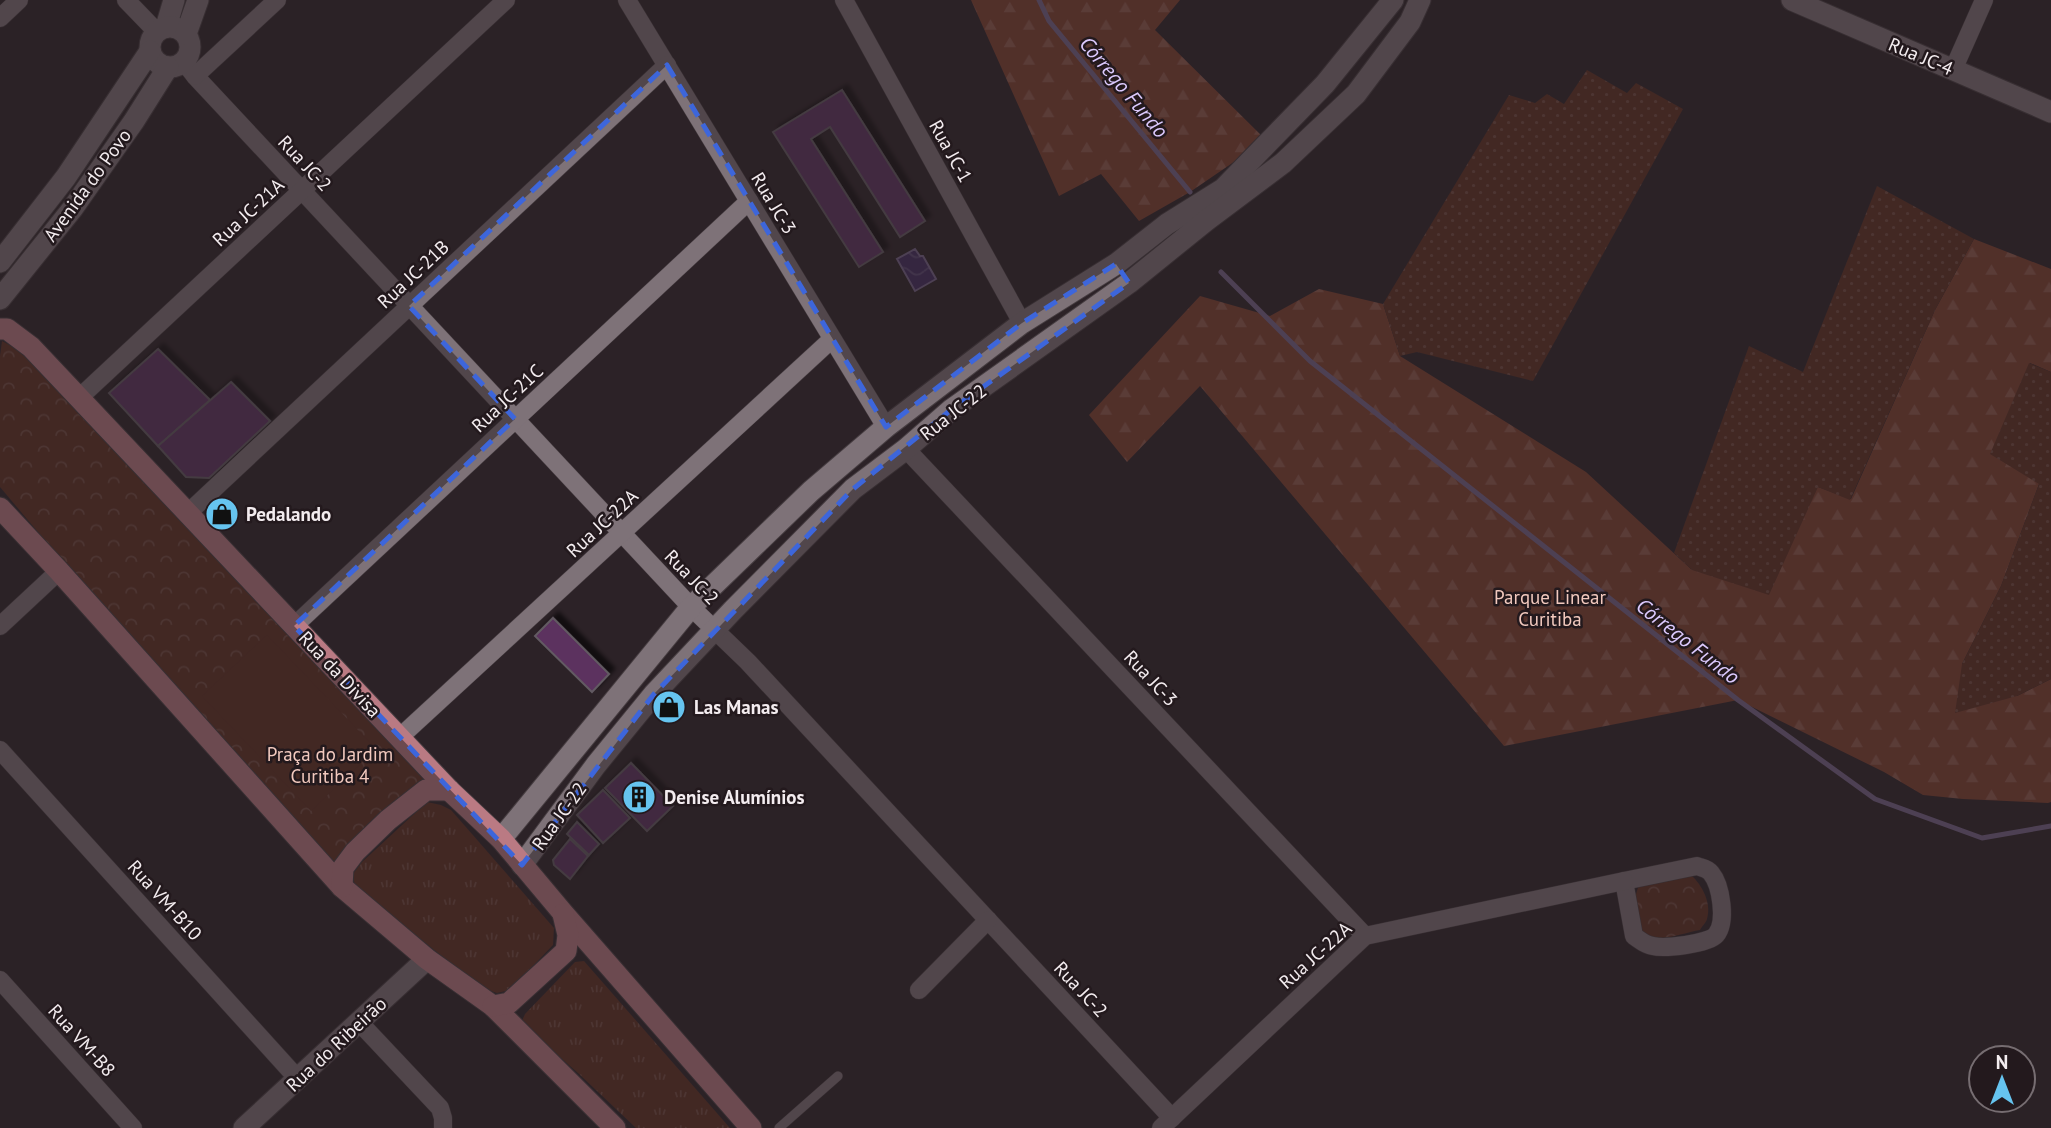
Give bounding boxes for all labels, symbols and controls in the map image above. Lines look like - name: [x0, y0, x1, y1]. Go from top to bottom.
- water label: Córrego Fundo: [1074, 31, 1174, 143]
- street label: Rua JC-4: [1885, 32, 1957, 80]
- street label: Rua JC-1: [924, 115, 978, 187]
- street label: Avenida do Povo: [38, 124, 136, 246]
- street label: Rua JC-2: [273, 130, 337, 196]
- street label: Rua JC-3: [746, 168, 802, 238]
- street label: Rua JC-21A: [207, 173, 289, 251]
- street label: Rua JC-21B: [372, 235, 454, 313]
- street label: Rua JC-21C: [466, 359, 548, 437]
- street label: Rua JC-22: [915, 378, 991, 446]
- street label: Rua JC-22A: [561, 484, 643, 562]
- shop icon: Pedalando: [203, 495, 241, 533]
- place label: Pedalando: [246, 502, 331, 526]
- street label: Rua JC-2: [660, 544, 724, 610]
- park label: Parque Linear Curitiba: [1494, 585, 1606, 631]
- water label: Córrego Fundo: [1631, 592, 1745, 690]
- street label: Rua da Divisa: [294, 626, 386, 722]
- street label: Rua JC-3: [1119, 645, 1183, 711]
- shop icon: Las Manas: [650, 688, 688, 726]
- place label: Las Manas: [694, 695, 778, 719]
- park label: Praça do Jardim Curitiba 4: [267, 742, 393, 788]
- street label: Rua JC-22: [526, 777, 592, 855]
- building icon: Denise Alumínios: [620, 778, 658, 816]
- place label: Denise Alumínios: [664, 785, 805, 809]
- street label: Rua VM-B10: [123, 855, 207, 945]
- street label: Rua JC-22A: [1274, 916, 1356, 994]
- street label: Rua JC-2: [1049, 956, 1113, 1022]
- street label: Rua do Ribeirão: [281, 991, 391, 1097]
- street label: Rua VM-B8: [43, 999, 121, 1081]
- north arrow: [1967, 1044, 2037, 1114]
- text: N: [1996, 1050, 2008, 1074]

